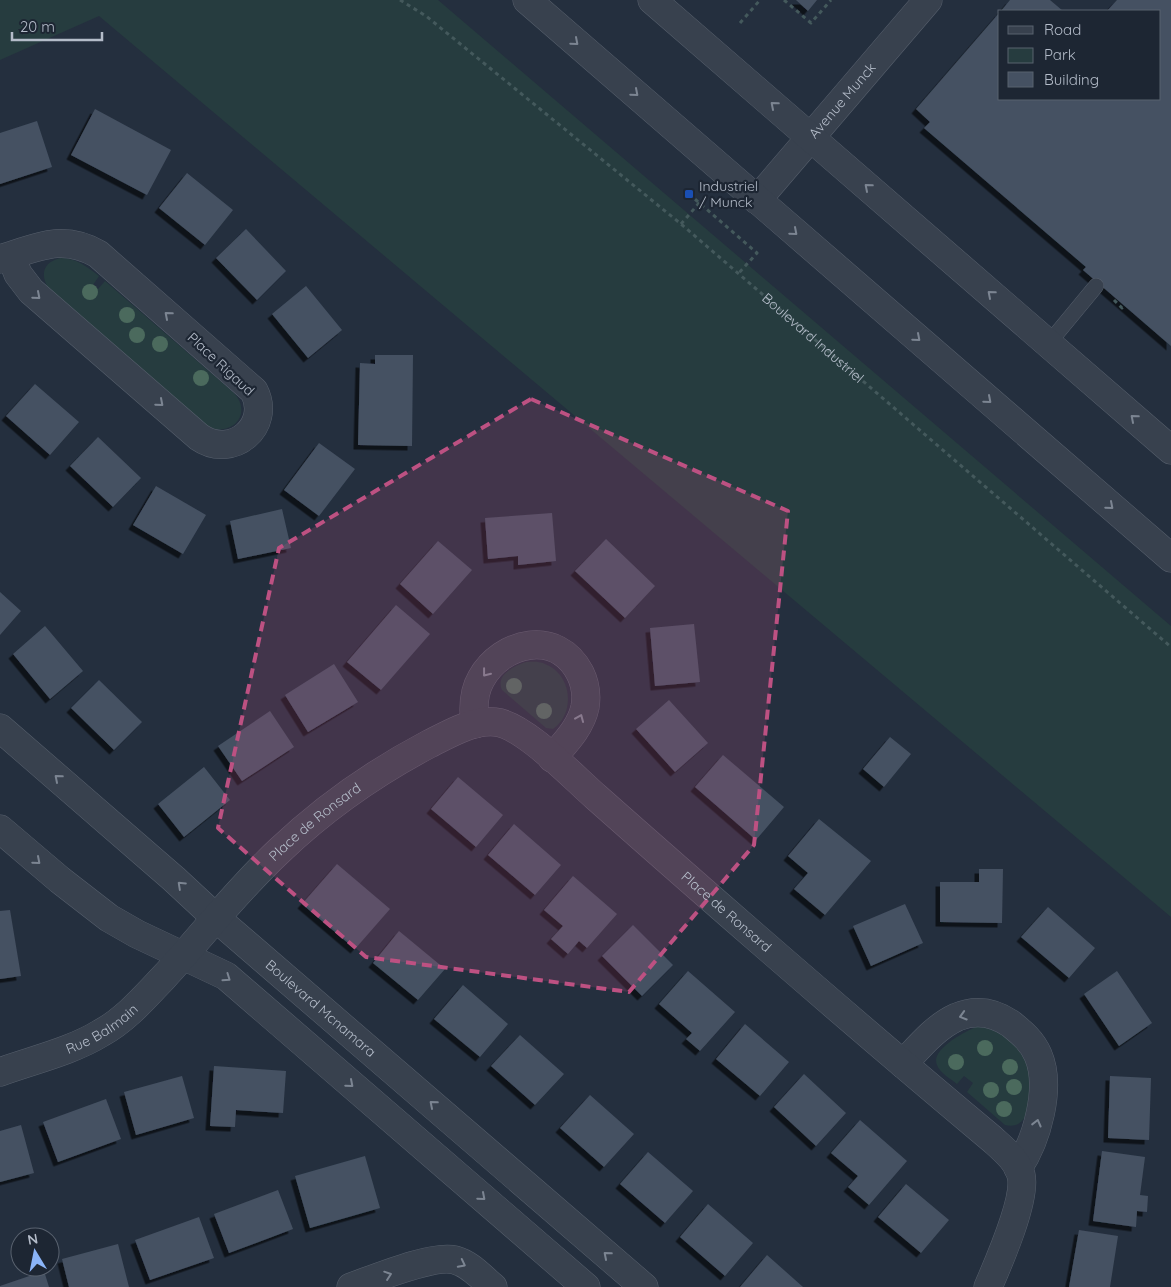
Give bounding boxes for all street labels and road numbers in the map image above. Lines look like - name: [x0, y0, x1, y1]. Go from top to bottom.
- street label: Avenue Munck: [805, 59, 880, 142]
- street label: Boulevard Industriel: [758, 289, 868, 387]
- street label: Place Rigaud: [184, 328, 258, 400]
- street label: Place de Ronsard: [265, 779, 364, 865]
- street label: Place de Ronsard: [678, 867, 775, 956]
- street label: Boulevard Mcnamara: [262, 956, 380, 1061]
- street label: Rue Balmain: [63, 1000, 142, 1058]

